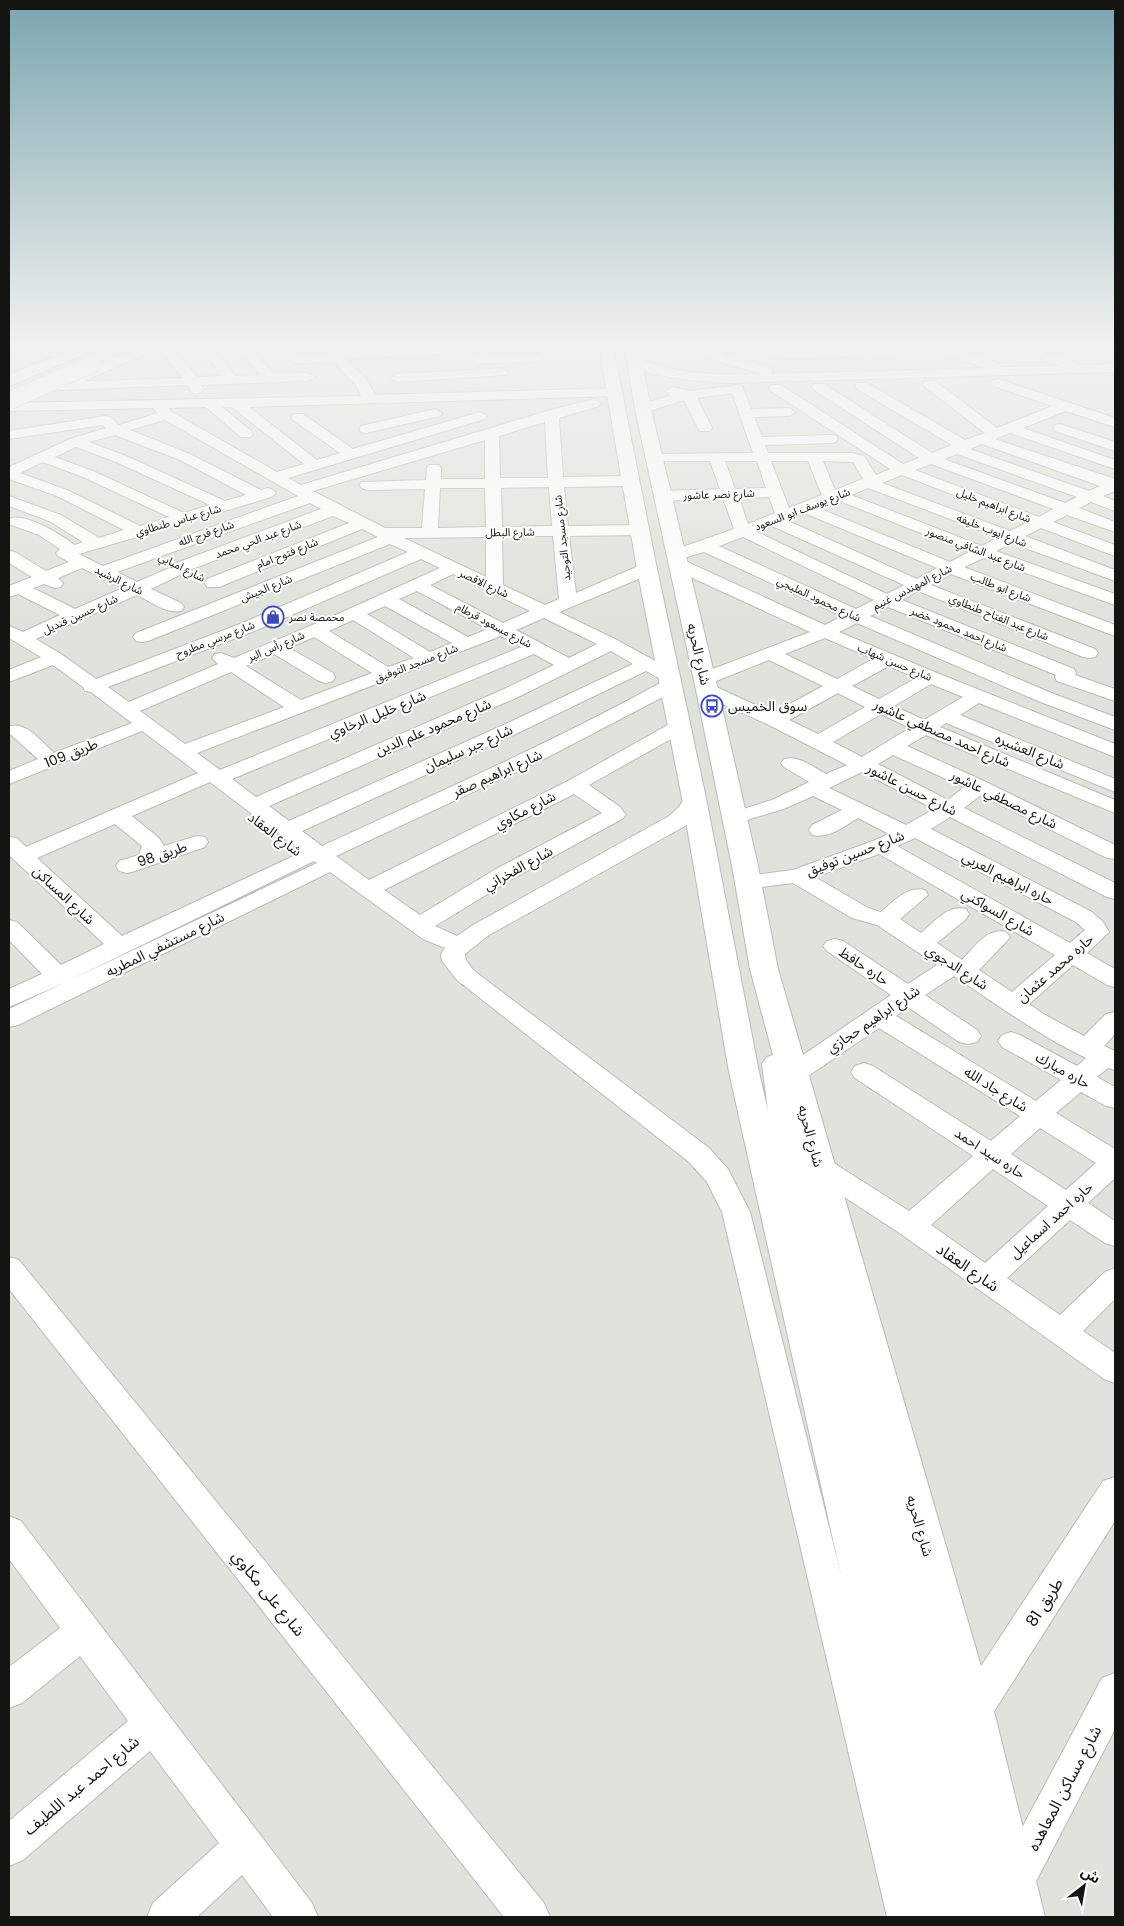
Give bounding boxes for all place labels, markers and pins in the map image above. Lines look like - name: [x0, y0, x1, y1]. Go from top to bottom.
- shop icon: محمصة نصر: [261, 605, 285, 629]
- place label: محمصة نصر: [288, 609, 345, 625]
- bus stop icon: سوق الخميس: [700, 694, 724, 718]
- place label: سوق الخميس: [728, 696, 807, 716]

